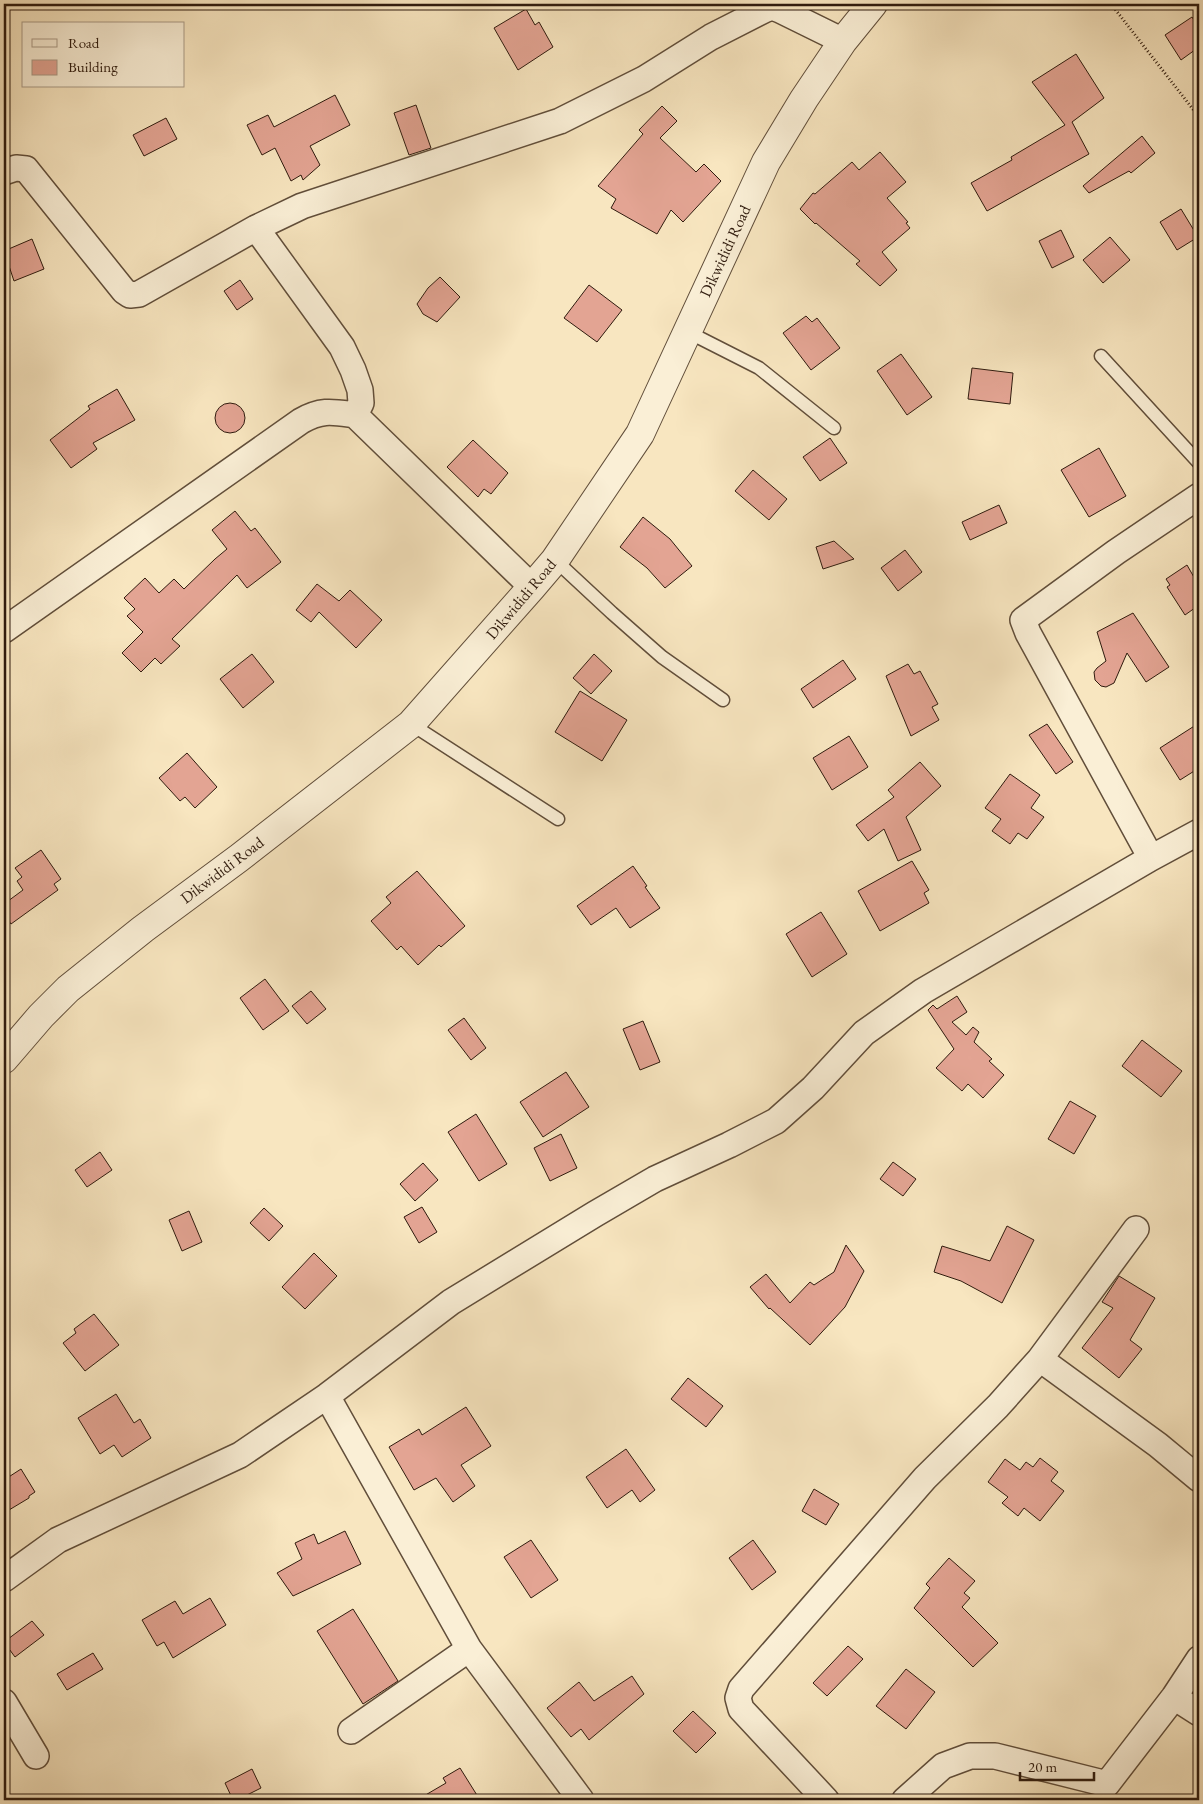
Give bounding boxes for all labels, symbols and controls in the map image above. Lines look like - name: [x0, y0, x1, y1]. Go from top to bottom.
- legend: [22, 22, 185, 88]
- text: Road: [68, 33, 100, 52]
- text: Building: [68, 57, 118, 76]
- street label: Dikwididi Road: [695, 201, 756, 300]
- street label: Dikwididi Road: [481, 554, 561, 644]
- street label: Dikwididi Road: [176, 831, 269, 908]
- scale bar: [1020, 1749, 1094, 1781]
- text: 20 m: [1028, 1757, 1057, 1776]

